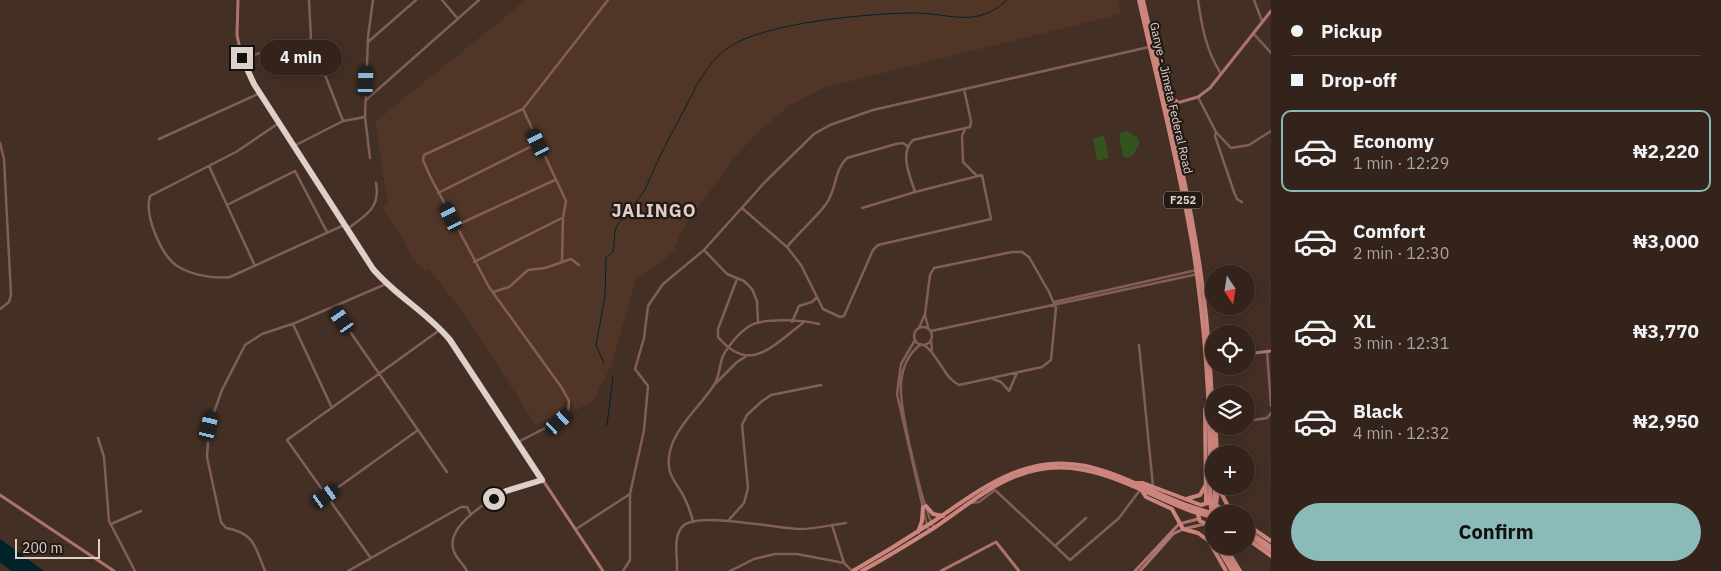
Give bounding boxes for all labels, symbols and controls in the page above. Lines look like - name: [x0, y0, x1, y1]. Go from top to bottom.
- text: Pickup: [1321, 19, 1382, 43]
- street label: Ganye - Jimeta Federal Road: [1147, 21, 1196, 175]
- callout: 4 min: [260, 40, 342, 76]
- route end: [231, 47, 253, 69]
- text: 4 min: [280, 47, 322, 67]
- car: [357, 66, 374, 96]
- text: Drop-off: [1321, 68, 1397, 92]
- car: [524, 126, 551, 160]
- icon: car: [1293, 129, 1338, 174]
- text: Economy: [1353, 129, 1434, 153]
- text: ₦2,220: [1633, 139, 1699, 163]
- text: 1 min · 12:29: [1353, 153, 1449, 173]
- road number: F252: [1164, 192, 1202, 208]
- district label: JALINGO: [611, 199, 697, 222]
- car: [437, 200, 464, 234]
- icon: car: [1293, 219, 1338, 264]
- text: Comfort: [1353, 219, 1426, 243]
- text: ₦3,000: [1633, 229, 1699, 253]
- text: 2 min · 12:30: [1353, 243, 1449, 263]
- north arrow: [1205, 265, 1255, 315]
- map controls: [1205, 265, 1255, 555]
- car: [327, 303, 356, 337]
- icon: car: [1293, 309, 1338, 354]
- text: XL: [1353, 309, 1376, 333]
- text: ₦3,770: [1633, 319, 1699, 343]
- button: locate: [1205, 325, 1255, 375]
- text: 3 min · 12:31: [1353, 333, 1449, 353]
- button: layers: [1205, 385, 1255, 435]
- icon: car: [1293, 399, 1338, 444]
- text: Black: [1353, 399, 1403, 423]
- car: [542, 406, 575, 438]
- text: ₦2,950: [1633, 409, 1699, 433]
- car: [198, 410, 219, 442]
- text: 4 min · 12:32: [1353, 423, 1449, 443]
- button: +: [1205, 445, 1255, 495]
- car: [309, 481, 342, 511]
- route start: [483, 488, 505, 510]
- button: Confirm: [1291, 503, 1701, 561]
- button: −: [1205, 505, 1255, 555]
- scale bar: [15, 536, 100, 559]
- text: 200 m: [22, 539, 63, 557]

